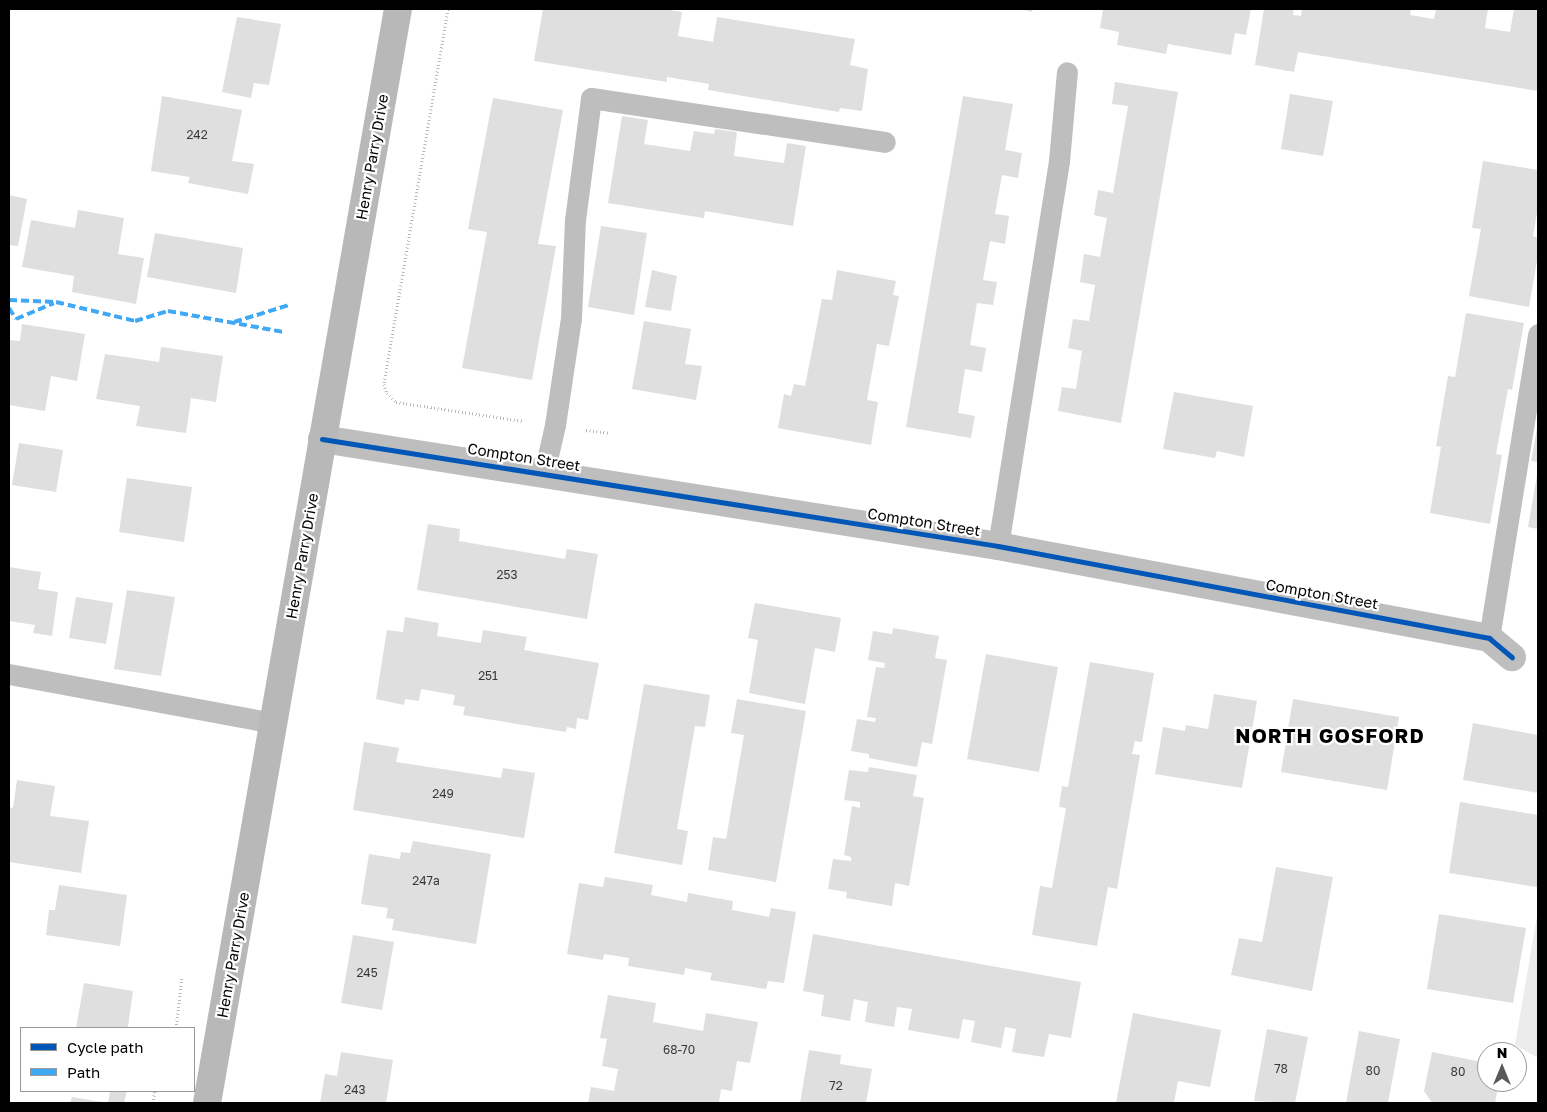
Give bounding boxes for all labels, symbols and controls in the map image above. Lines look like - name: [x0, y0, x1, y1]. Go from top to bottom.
- street label: Henry Parry Drive: [352, 93, 392, 221]
- house number: 242: [186, 128, 208, 142]
- street label: Compton Street: [466, 439, 582, 475]
- street label: Henry Parry Drive: [282, 492, 322, 620]
- street label: Compton Street: [866, 504, 982, 540]
- house number: 253: [497, 568, 517, 582]
- street label: Compton Street: [1264, 575, 1380, 613]
- house number: 251: [478, 669, 498, 683]
- district label: NORTH GOSFORD: [1234, 723, 1426, 747]
- house number: 249: [432, 787, 454, 801]
- house number: 247a: [412, 874, 440, 888]
- street label: Henry Parry Drive: [213, 891, 253, 1019]
- house number: 245: [356, 966, 378, 980]
- legend: [20, 1027, 195, 1092]
- text: Cycle path: [67, 1038, 143, 1056]
- north arrow: [1477, 1042, 1527, 1092]
- house number: 68-70: [663, 1043, 695, 1057]
- text: N: [1497, 1044, 1507, 1061]
- house number: 78: [1274, 1062, 1288, 1076]
- text: Path: [67, 1063, 100, 1081]
- house number: 80: [1366, 1064, 1380, 1078]
- house number: 80: [1451, 1065, 1465, 1079]
- house number: 72: [829, 1079, 843, 1093]
- house number: 243: [344, 1083, 366, 1097]

